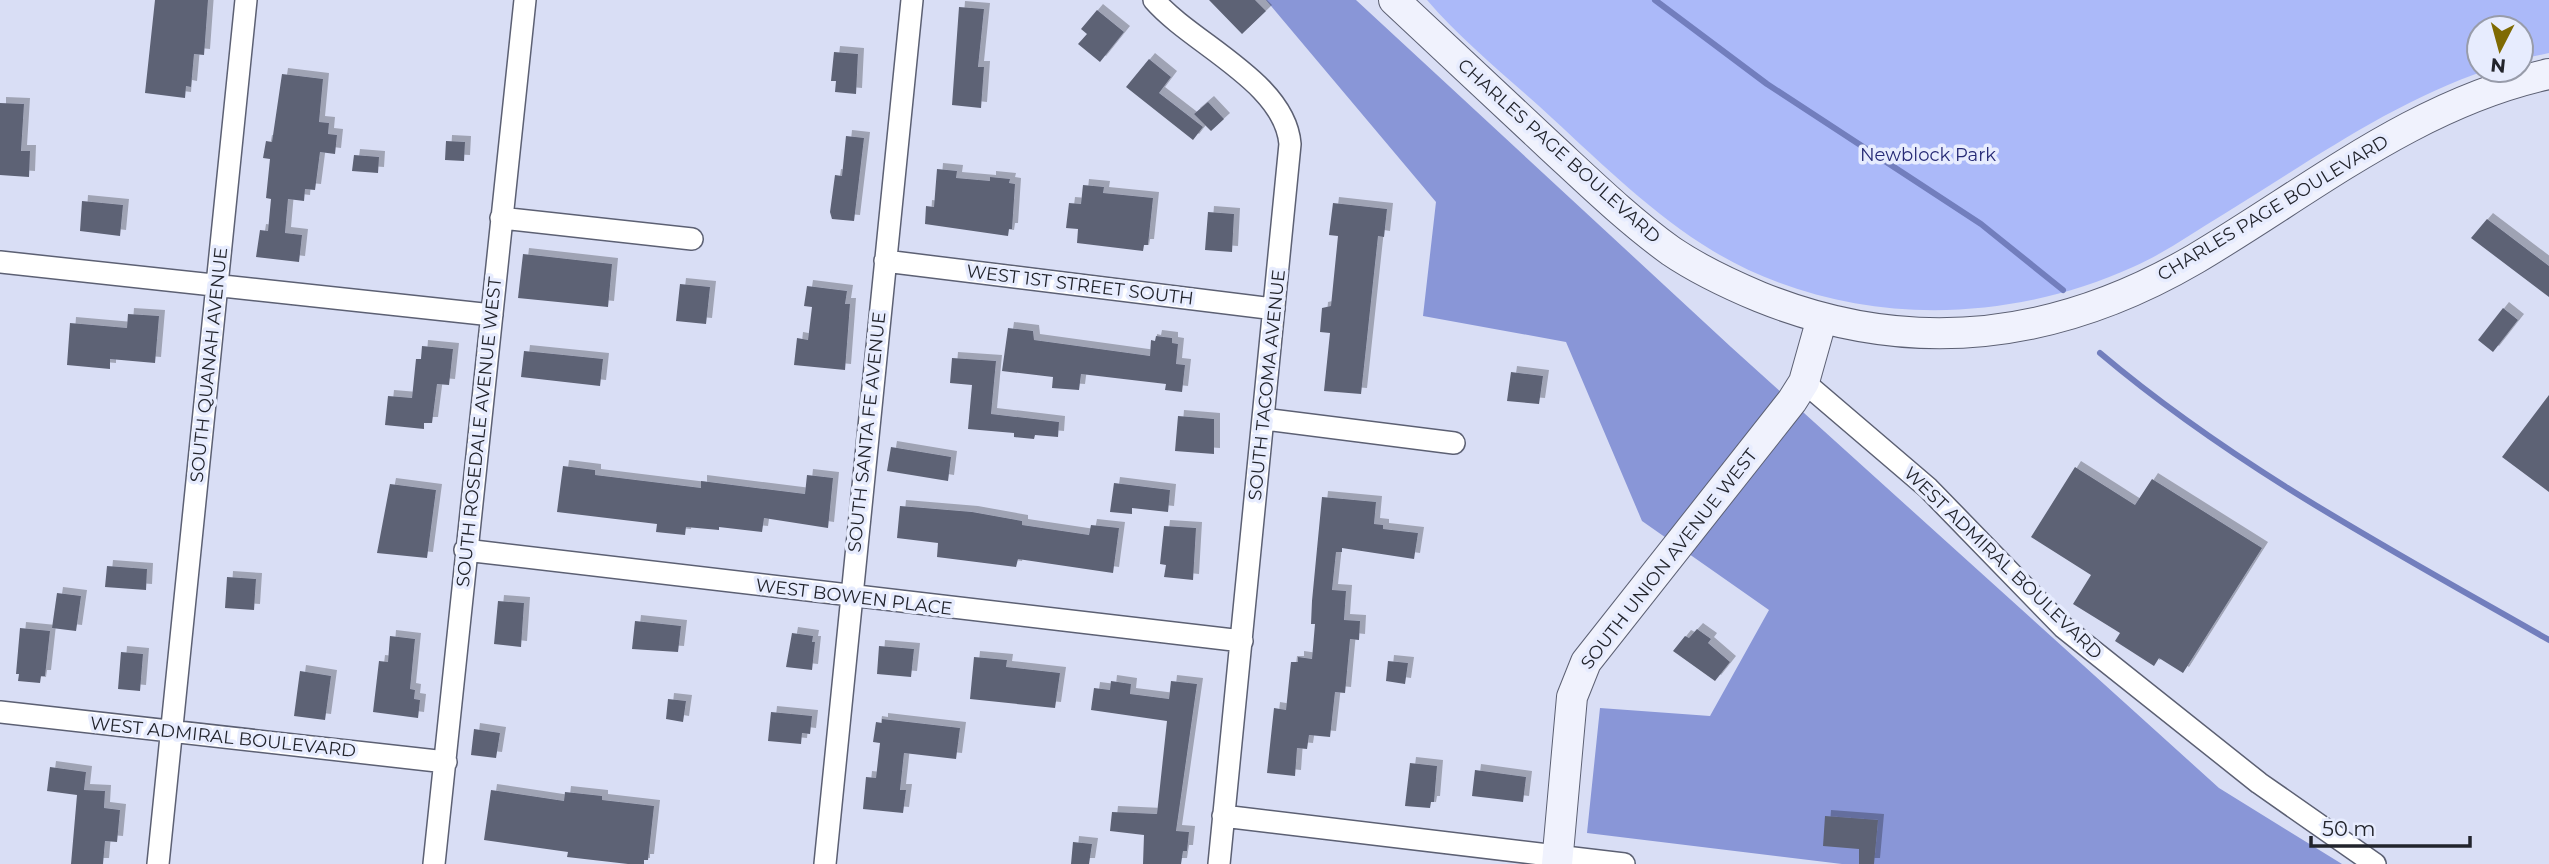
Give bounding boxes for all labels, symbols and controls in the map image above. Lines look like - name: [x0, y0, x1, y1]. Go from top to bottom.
- north arrow: [2465, 14, 2535, 84]
- text: N: [2489, 53, 2507, 78]
- street label: CHARLES PAGE BOULEVARD: [1453, 54, 1665, 248]
- street label: CHARLES PAGE BOULEVARD: [2154, 130, 2392, 286]
- park label: Newblock Park: [1860, 144, 1996, 166]
- street label: SOUTH QUANAH AVENUE: [186, 246, 232, 484]
- street label: WEST 1ST STREET SOUTH: [965, 260, 1195, 310]
- street label: SOUTH TACOMA AVENUE: [1244, 269, 1290, 501]
- street label: SOUTH ROSEDALE AVENUE WEST: [452, 275, 506, 588]
- street label: SOUTH SANTA FE AVENUE: [843, 311, 891, 553]
- street label: SOUTH UNION AVENUE WEST: [1576, 444, 1762, 674]
- street label: WEST ADMIRAL BOULEVARD: [1899, 462, 2107, 664]
- street label: WEST BOWEN PLACE: [754, 574, 954, 620]
- street label: WEST ADMIRAL BOULEVARD: [89, 712, 357, 762]
- scale bar: [2311, 804, 2470, 848]
- text: 50 m: [2322, 816, 2376, 841]

